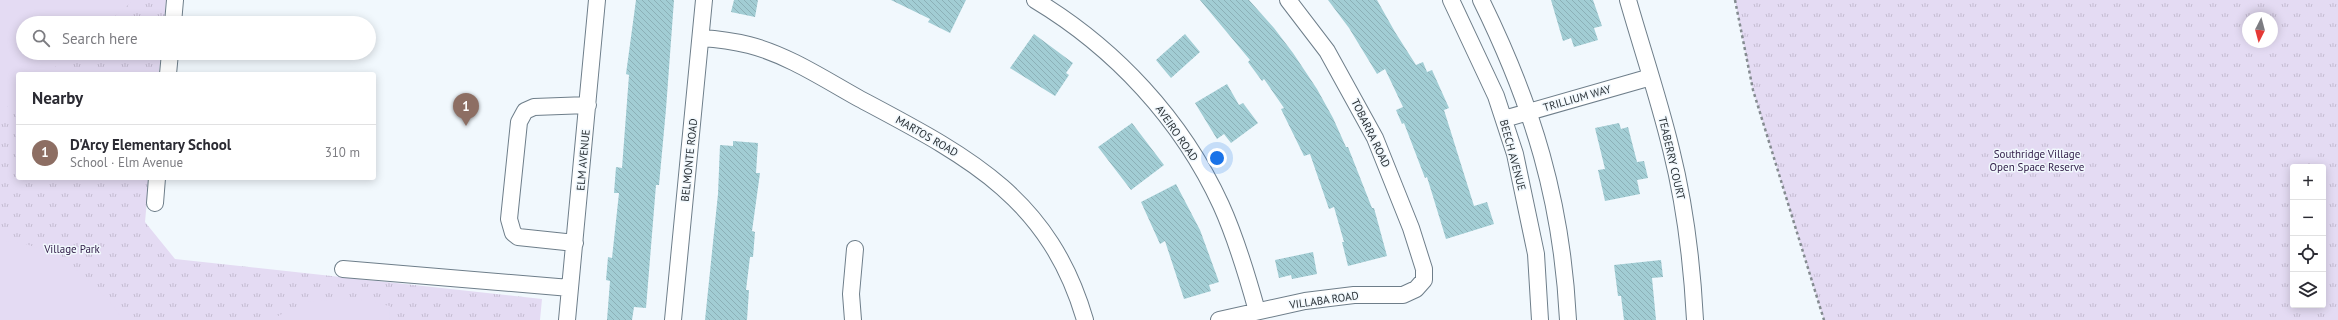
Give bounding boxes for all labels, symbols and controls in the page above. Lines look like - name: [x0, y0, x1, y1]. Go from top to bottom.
- north arrow: [2242, 12, 2278, 48]
- search box: [16, 16, 376, 60]
- icon: search: [30, 27, 52, 49]
- text: Search here: [62, 29, 138, 48]
- street label: TRILLIUM WAY: [1542, 81, 1613, 114]
- text: Nearby: [32, 87, 83, 109]
- pin: 1: [453, 93, 479, 126]
- street label: TOBARRA ROAD: [1348, 96, 1394, 170]
- street label: AVEIRO ROAD: [1153, 102, 1201, 164]
- street label: MARTOS ROAD: [893, 112, 961, 160]
- street label: TEABERRY COURT: [1656, 115, 1688, 201]
- street label: BELMONTE ROAD: [678, 118, 700, 202]
- street label: BEECH AVENUE: [1497, 118, 1529, 192]
- street label: ELM AVENUE: [573, 129, 593, 191]
- text: D'Arcy Elementary School: [70, 135, 231, 154]
- text: 1: [41, 144, 49, 161]
- text: 310 m: [325, 144, 360, 161]
- park label: Southridge Village Open Space Reserve: [1990, 147, 2085, 174]
- your location: [1207, 148, 1227, 168]
- text: School · Elm Avenue: [70, 154, 183, 171]
- map controls: [2290, 164, 2326, 308]
- button: +: [2290, 164, 2326, 200]
- button: −: [2290, 200, 2326, 236]
- button: locate: [2290, 236, 2326, 272]
- park label: Village Park: [43, 242, 101, 256]
- button: layers: [2290, 272, 2326, 308]
- street label: VILLABA ROAD: [1288, 288, 1359, 312]

